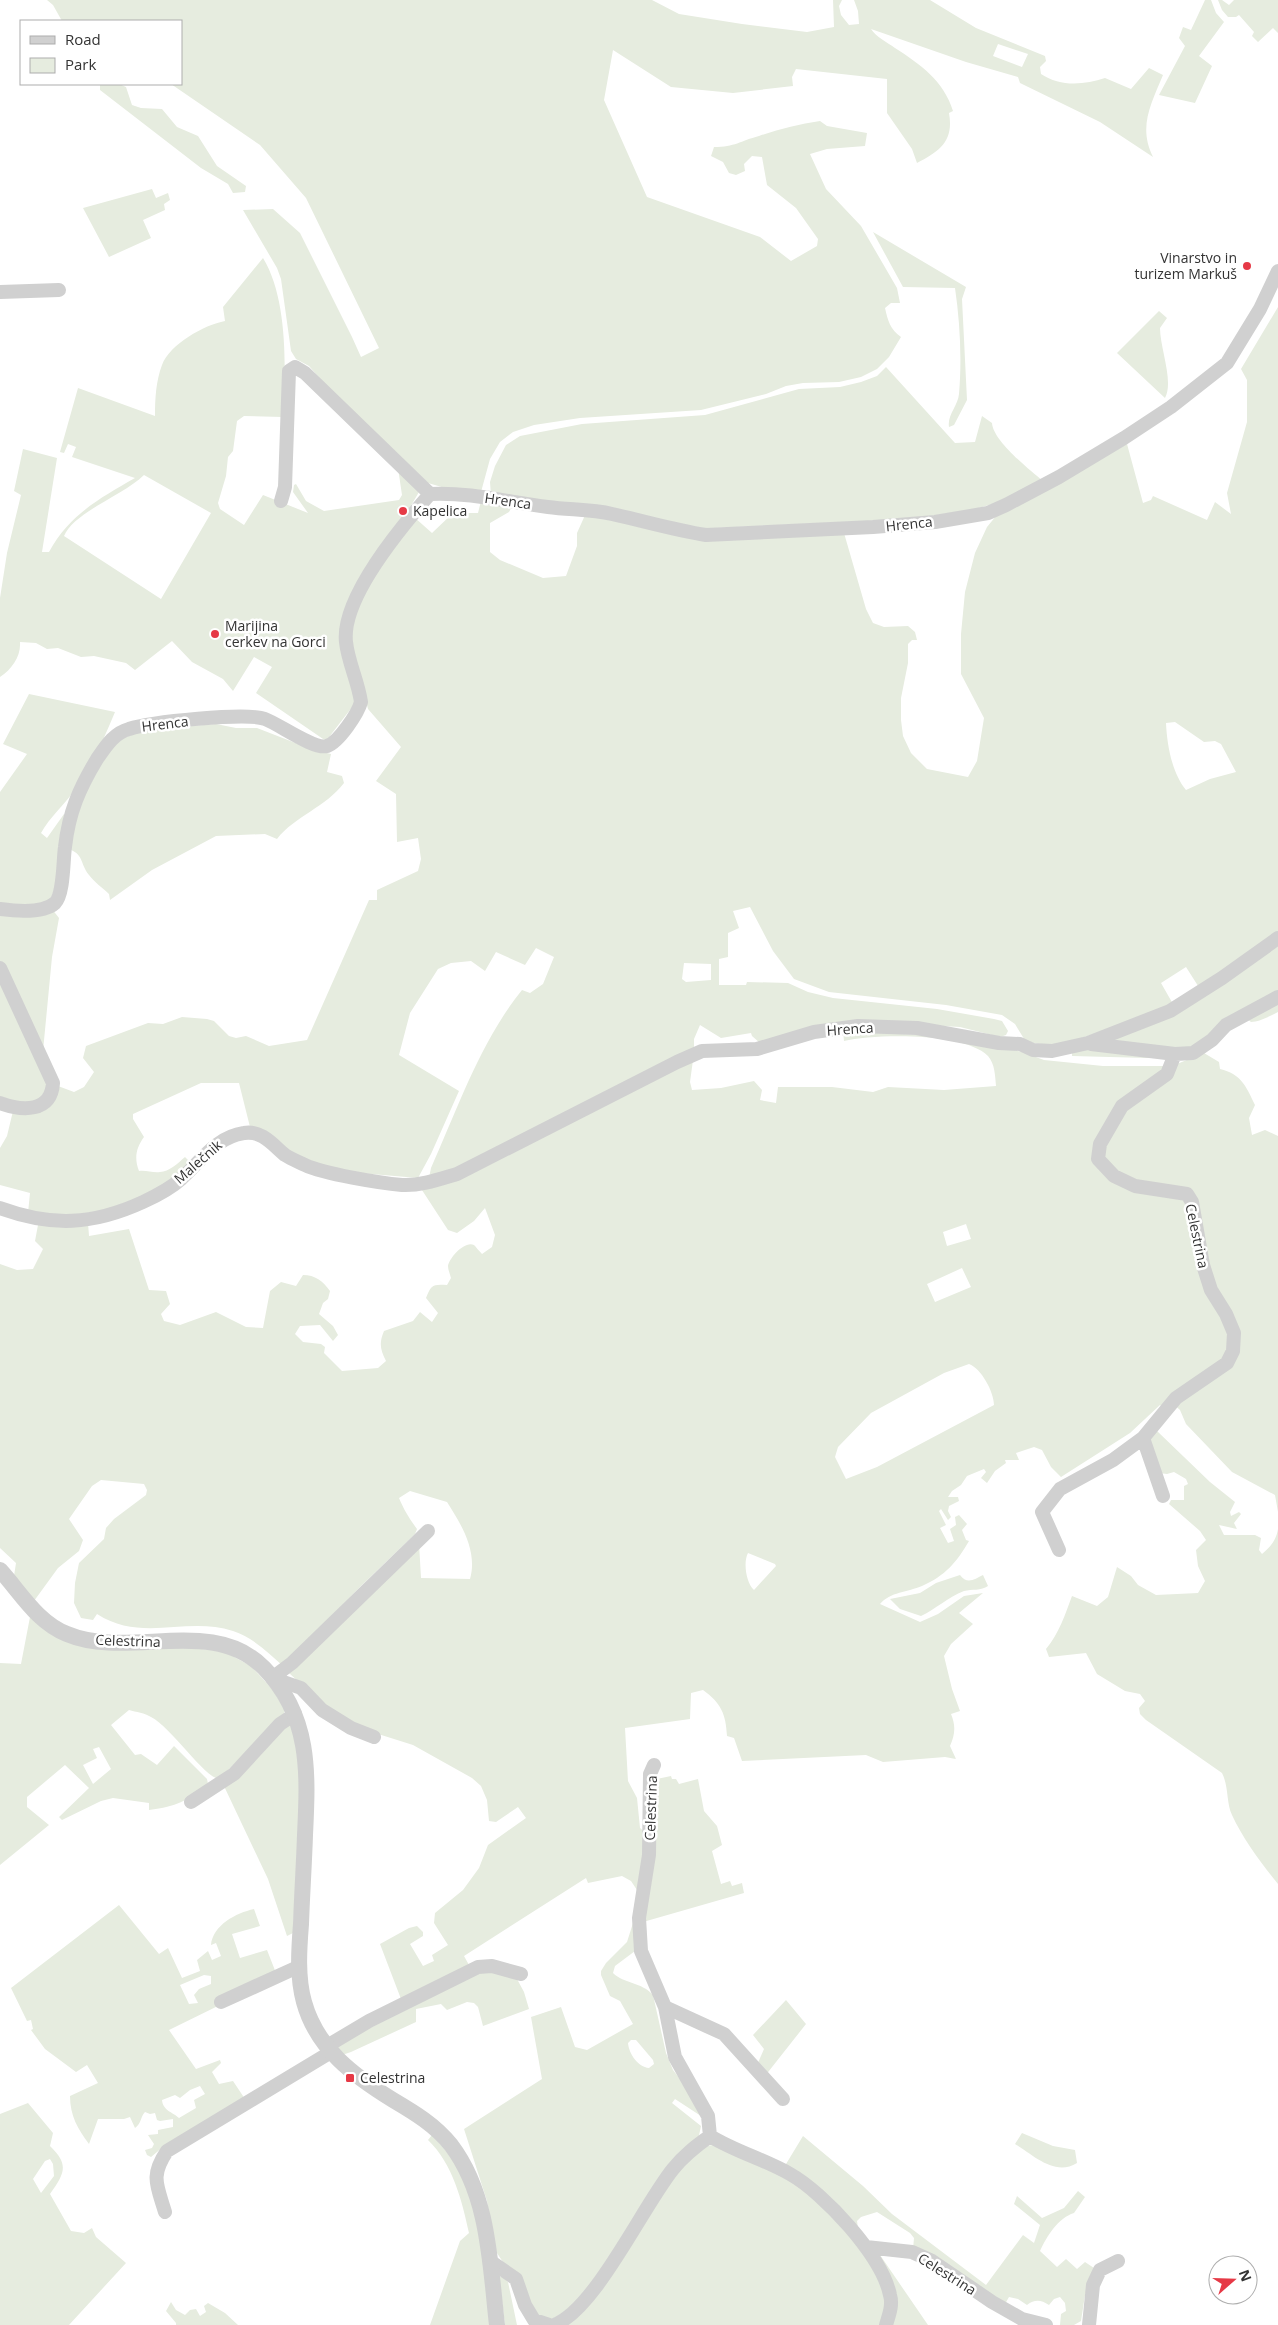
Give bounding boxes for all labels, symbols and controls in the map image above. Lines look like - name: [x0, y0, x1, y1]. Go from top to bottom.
- legend: [20, 20, 182, 85]
- text: Road: [65, 29, 101, 49]
- text: Park: [65, 54, 96, 74]
- place label: Vinarstvo in turizem Markuš: [1134, 248, 1237, 283]
- marker: Vinarstvo in turizem Markuš: [1241, 260, 1253, 272]
- street label: Hrenca: [483, 488, 533, 513]
- place label: Kapelica: [413, 501, 467, 520]
- marker: Kapelica: [397, 505, 409, 517]
- street label: Hrenca: [885, 512, 933, 535]
- place label: Marijina cerkev na Gorci: [225, 616, 326, 651]
- marker: Marijina cerkev na Gorci: [209, 628, 221, 640]
- street label: Hrenca: [140, 711, 189, 736]
- street label: Hrenca: [826, 1017, 874, 1040]
- street label: Malečnik: [170, 1135, 226, 1188]
- street label: Celestrina: [1181, 1202, 1214, 1270]
- street label: Celestrina: [95, 1630, 161, 1651]
- street label: Celestrina: [640, 1775, 661, 1841]
- place label: Celestrina: [360, 2068, 425, 2087]
- marker: Celestrina: [344, 2072, 356, 2084]
- street label: Celestrina: [915, 2248, 980, 2299]
- north arrow: [1208, 2255, 1258, 2305]
- text: N: [1235, 2267, 1257, 2284]

